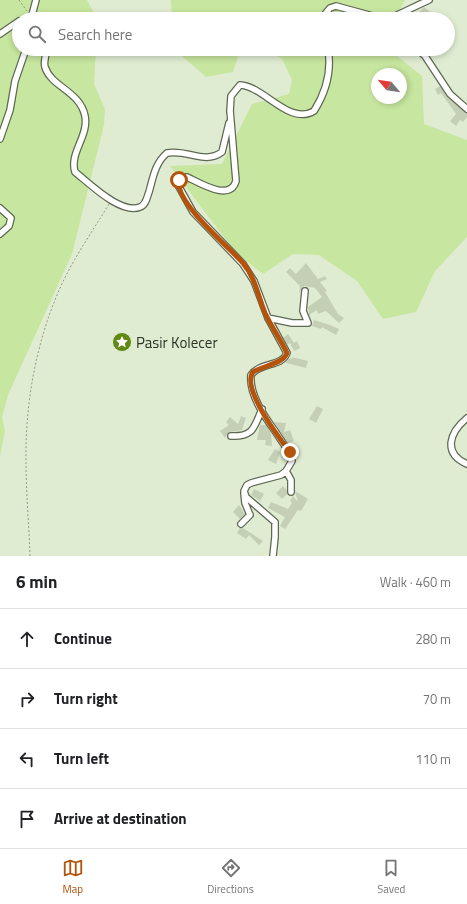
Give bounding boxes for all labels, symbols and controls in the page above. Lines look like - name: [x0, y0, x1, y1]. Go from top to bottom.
- search box: [12, 12, 455, 56]
- icon: search: [26, 23, 48, 45]
- text: Search here: [58, 23, 132, 46]
- north arrow: [371, 68, 407, 104]
- route start: [170, 171, 188, 189]
- place icon: Pasir Kolecer: [111, 331, 133, 353]
- place label: Pasir Kolecer: [136, 331, 218, 354]
- route end: [281, 443, 299, 461]
- text: 6 min: [16, 569, 57, 595]
- text: Walk · 460 m: [380, 572, 451, 592]
- text: Continue: [54, 627, 112, 650]
- icon: ahead: [16, 628, 38, 650]
- text: 280 m: [415, 629, 451, 649]
- text: Turn right: [54, 687, 118, 710]
- icon: right: [16, 688, 38, 710]
- text: 70 m: [423, 689, 451, 709]
- text: Turn left: [54, 747, 109, 770]
- icon: left: [16, 748, 38, 770]
- text: 110 m: [415, 749, 451, 769]
- text: Arrive at destination: [54, 807, 187, 830]
- icon: arrive: [16, 808, 38, 830]
- tab: Map: [62, 857, 84, 897]
- tab: Directions: [207, 857, 254, 897]
- tab: Saved: [377, 857, 405, 897]

